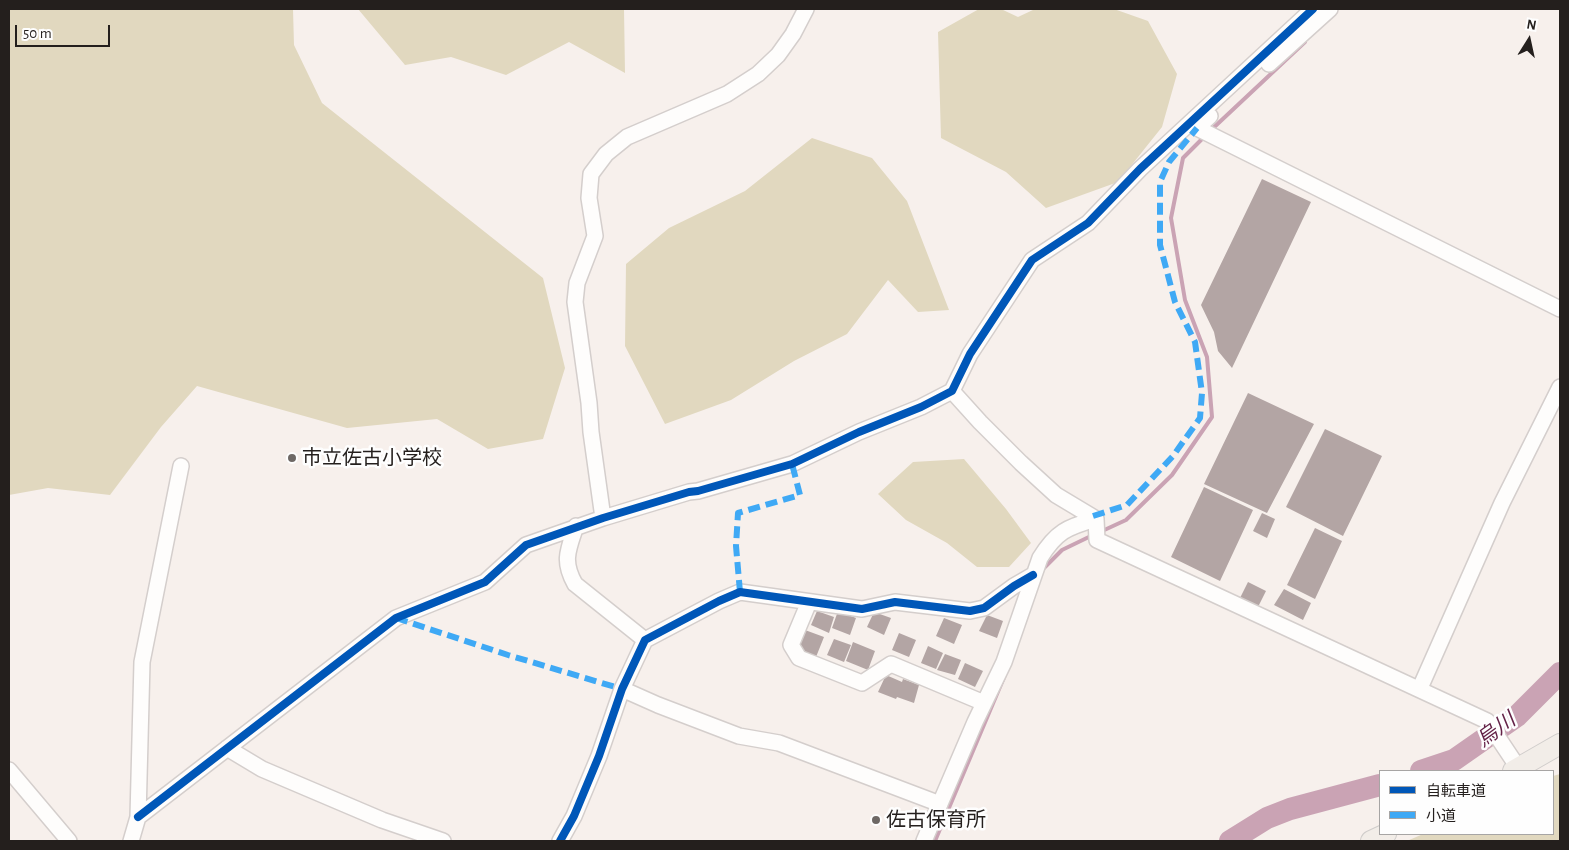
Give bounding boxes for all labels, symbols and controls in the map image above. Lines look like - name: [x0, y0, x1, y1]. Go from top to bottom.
- scale bar: [18, 15, 112, 47]
- north arrow: [1504, 15, 1554, 65]
- text: N: [1526, 17, 1538, 33]
- text: 50 m: [23, 26, 52, 41]
- place label: 市立佐古小学校: [302, 446, 442, 470]
- marker: 市立佐古小学校: [286, 452, 298, 464]
- water label: 烏川: [1472, 707, 1520, 753]
- legend: [1379, 770, 1554, 835]
- text: 自転車道: [1426, 784, 1486, 799]
- place label: 佐古保育所: [886, 808, 986, 832]
- text: 小道: [1426, 809, 1456, 824]
- marker: 佐古保育所: [870, 814, 882, 826]

